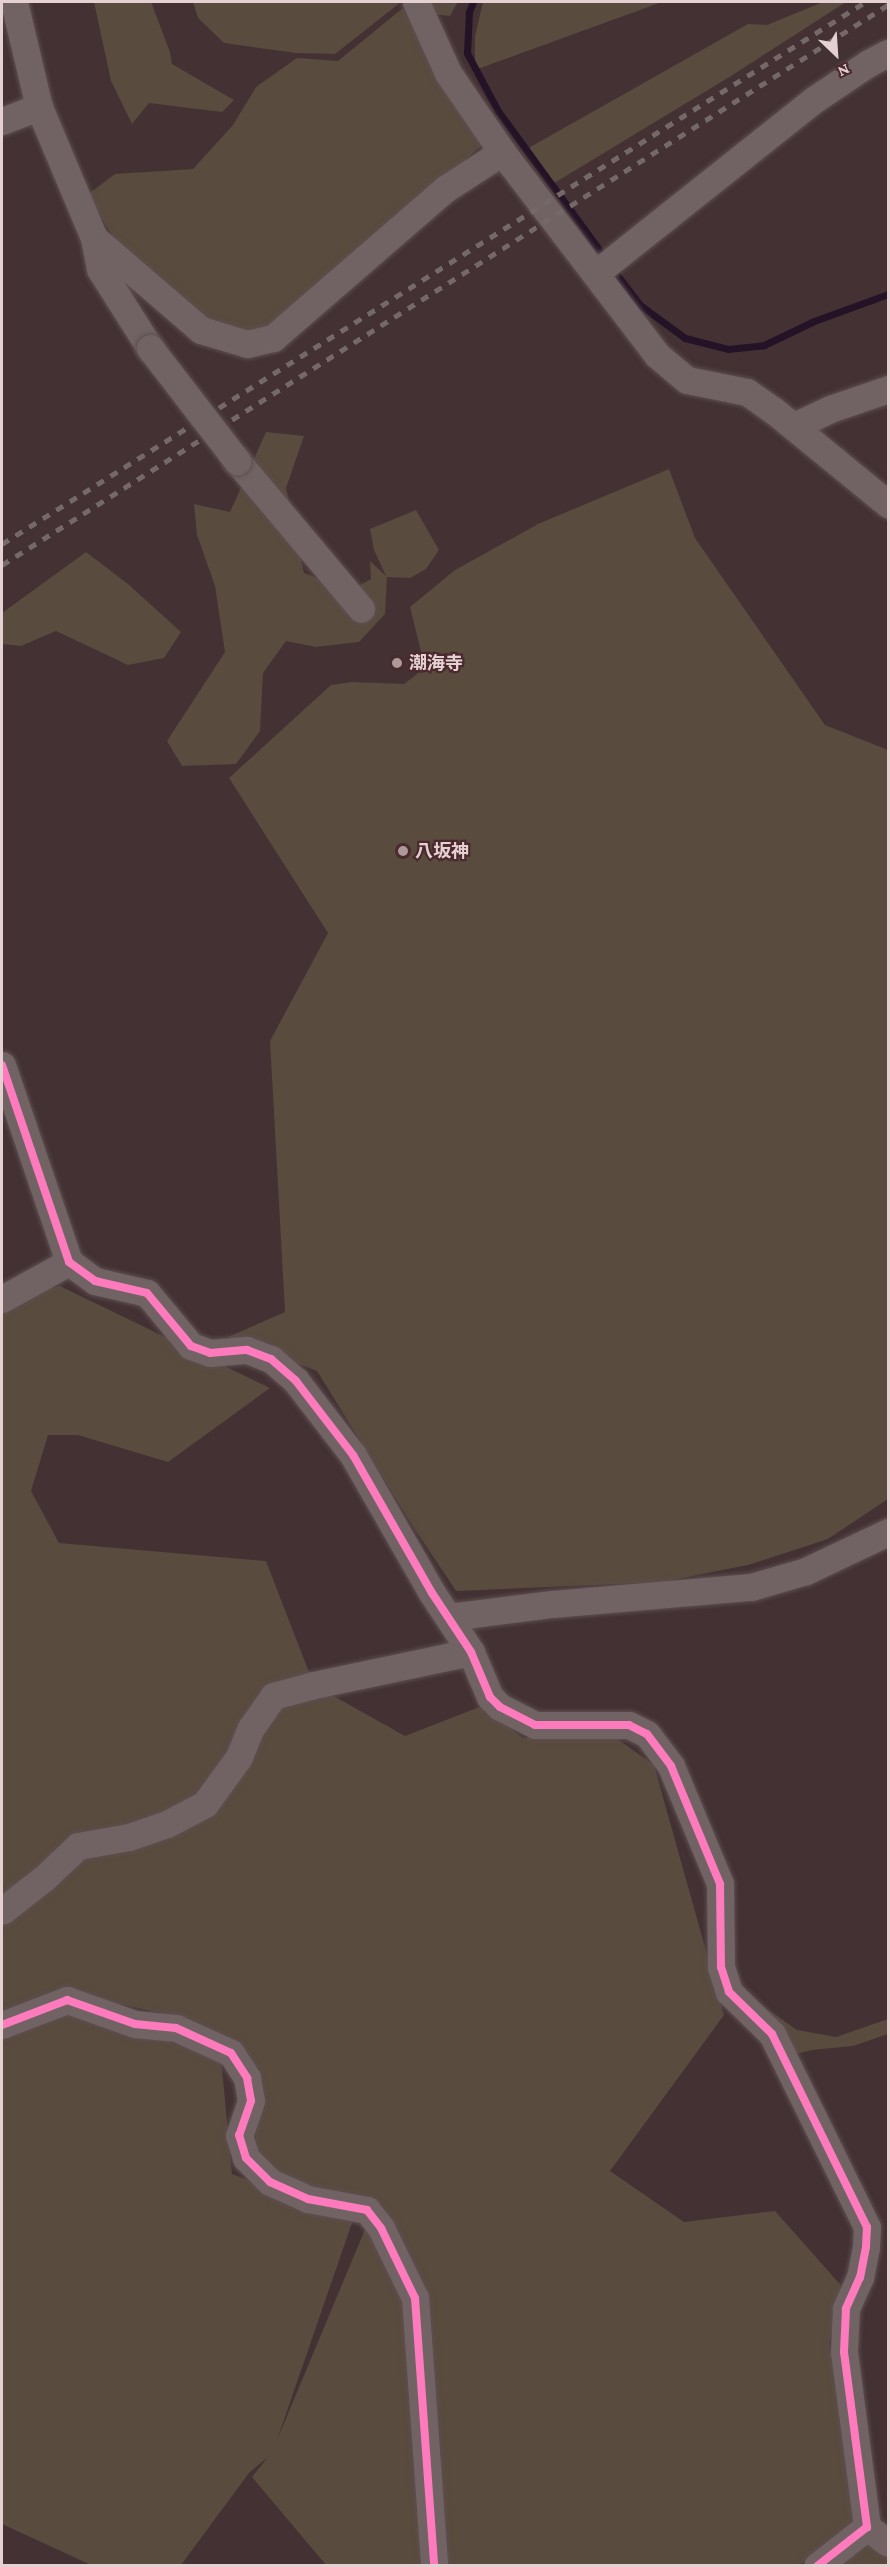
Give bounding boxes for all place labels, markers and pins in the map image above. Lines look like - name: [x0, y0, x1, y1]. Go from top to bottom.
- place label: 潮海寺: [409, 652, 463, 674]
- marker: 潮海寺: [390, 656, 404, 670]
- place label: 八坂神: [415, 840, 469, 862]
- marker: 八坂神: [396, 844, 410, 858]

